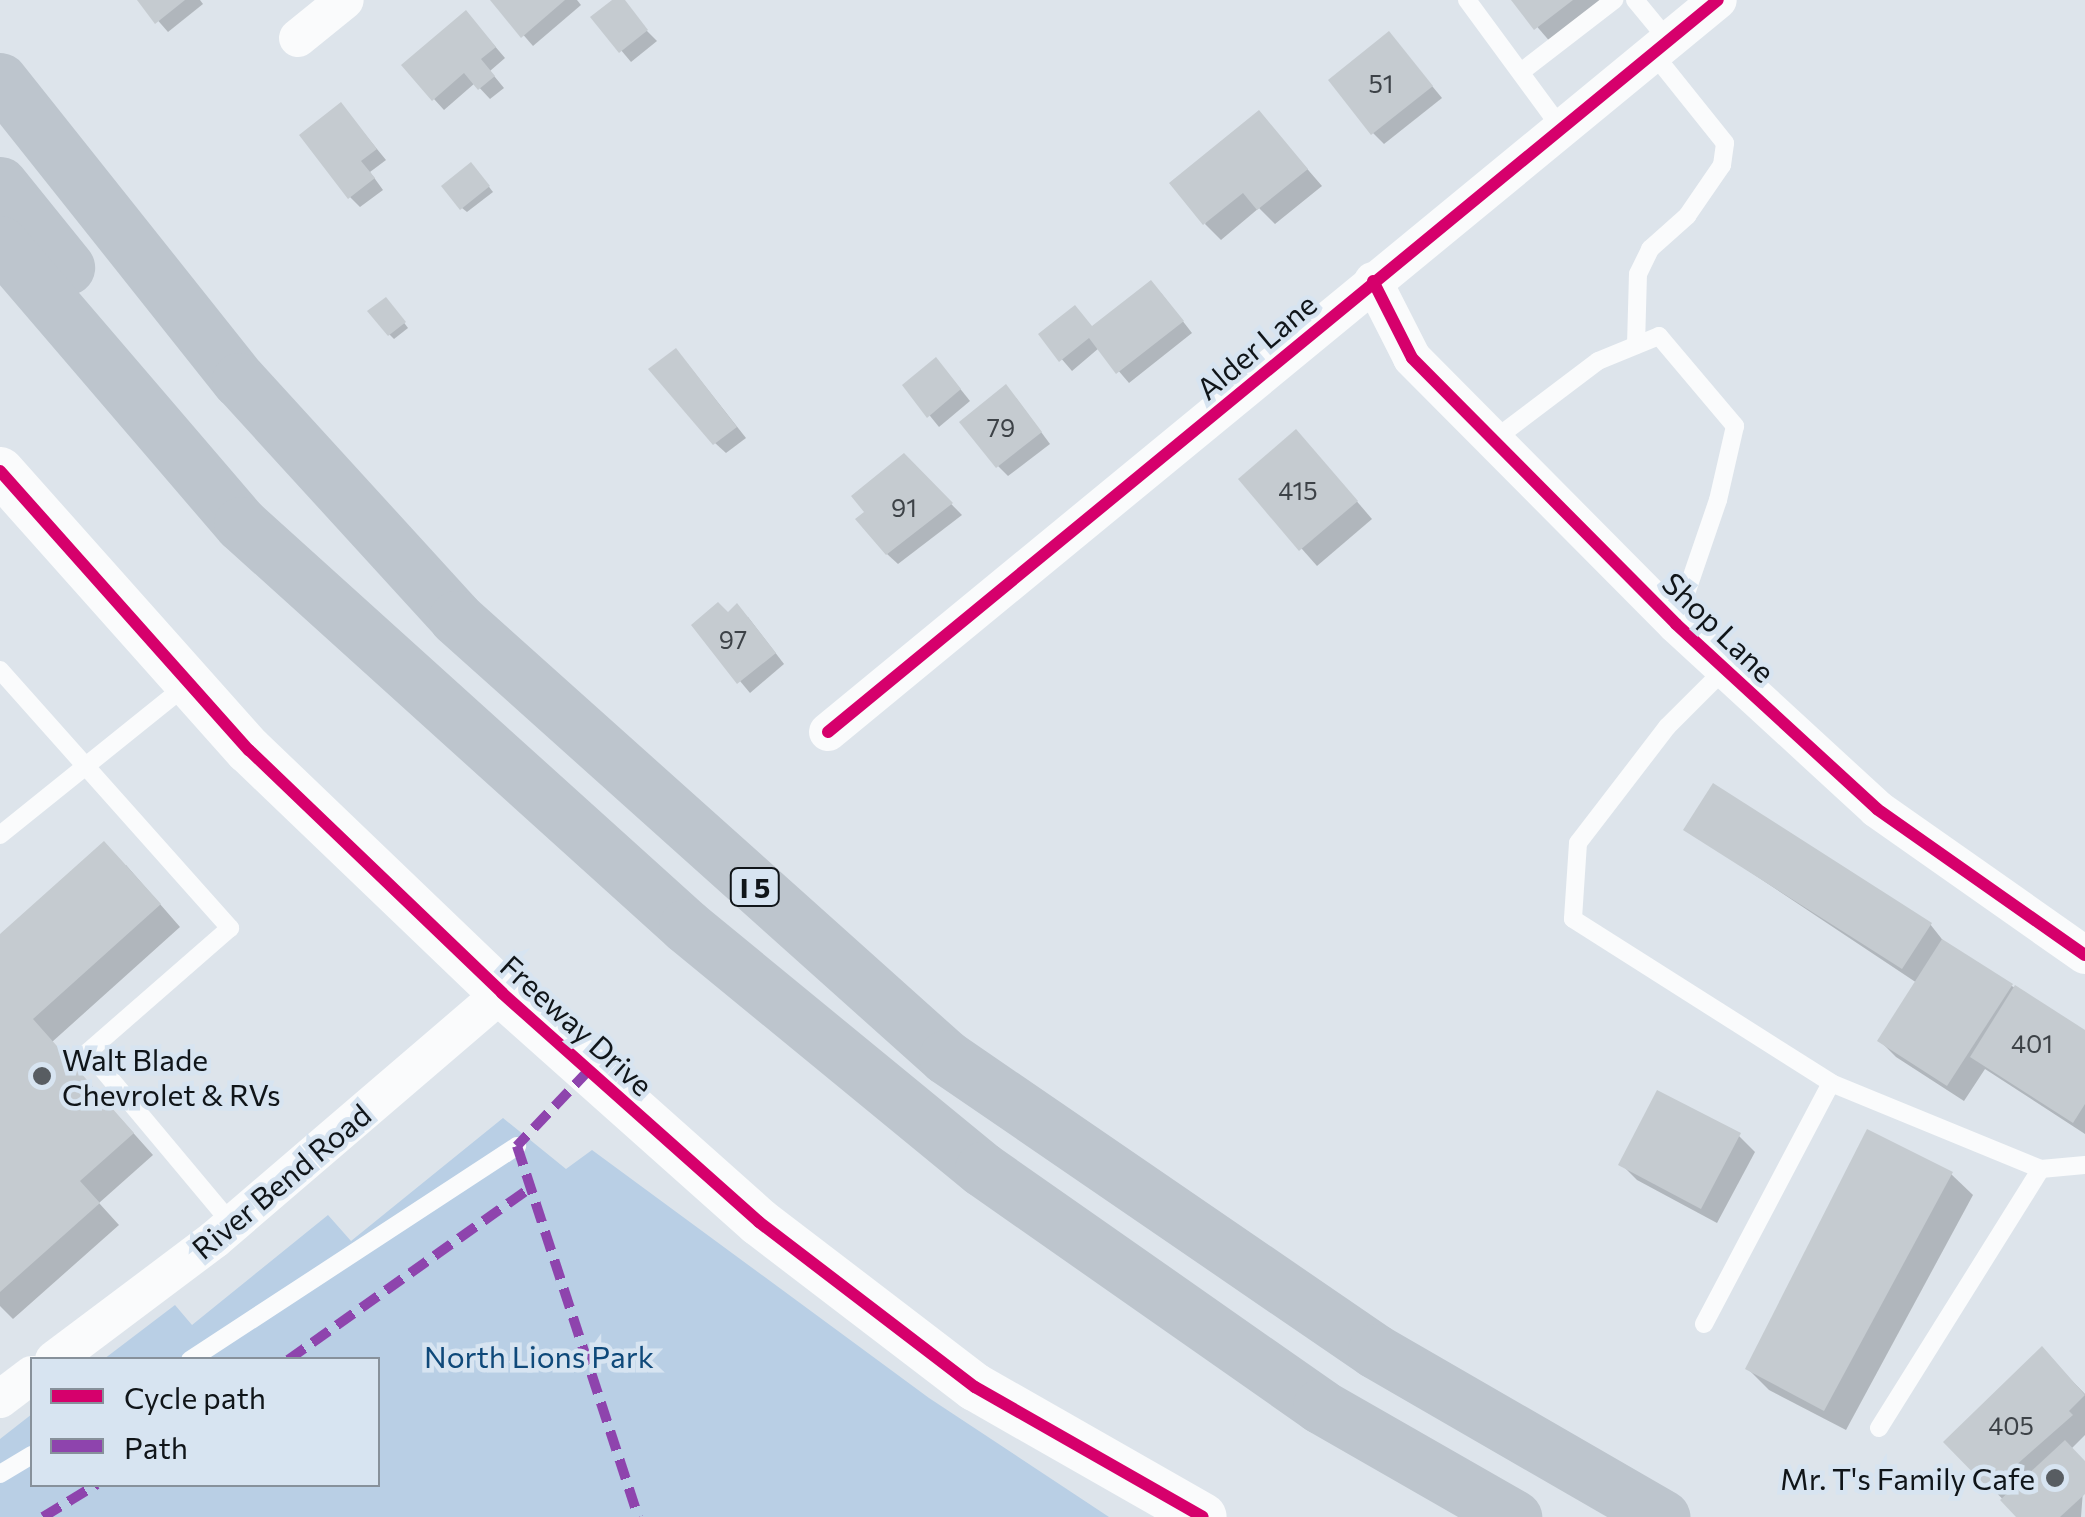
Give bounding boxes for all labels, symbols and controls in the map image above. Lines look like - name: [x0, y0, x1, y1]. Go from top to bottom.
- house number: 51: [1368, 68, 1394, 98]
- street label: Alder Lane: [1189, 286, 1323, 406]
- house number: 79: [987, 412, 1015, 442]
- house number: 415: [1278, 475, 1318, 505]
- house number: 91: [891, 492, 917, 522]
- street label: Shop Lane: [1655, 565, 1783, 689]
- house number: 97: [719, 624, 747, 654]
- road number: I 5: [728, 864, 782, 910]
- street label: Freeway Drive: [493, 947, 661, 1103]
- house number: 401: [2011, 1028, 2053, 1058]
- place label: Walt Blade Chevrolet & RVs: [62, 1041, 281, 1112]
- marker: Walt Blade Chevrolet & RVs: [31, 1065, 53, 1087]
- street label: River Bend Road: [185, 1096, 377, 1266]
- park label: North Lions Park: [424, 1338, 654, 1374]
- legend: [30, 1357, 380, 1487]
- text: Cycle path: [124, 1378, 266, 1415]
- house number: 405: [1988, 1410, 2034, 1440]
- text: Path: [124, 1428, 188, 1465]
- place label: Mr. T's Family Cafe: [1780, 1460, 2035, 1496]
- marker: Mr. T's Family Cafe: [2044, 1467, 2066, 1489]

